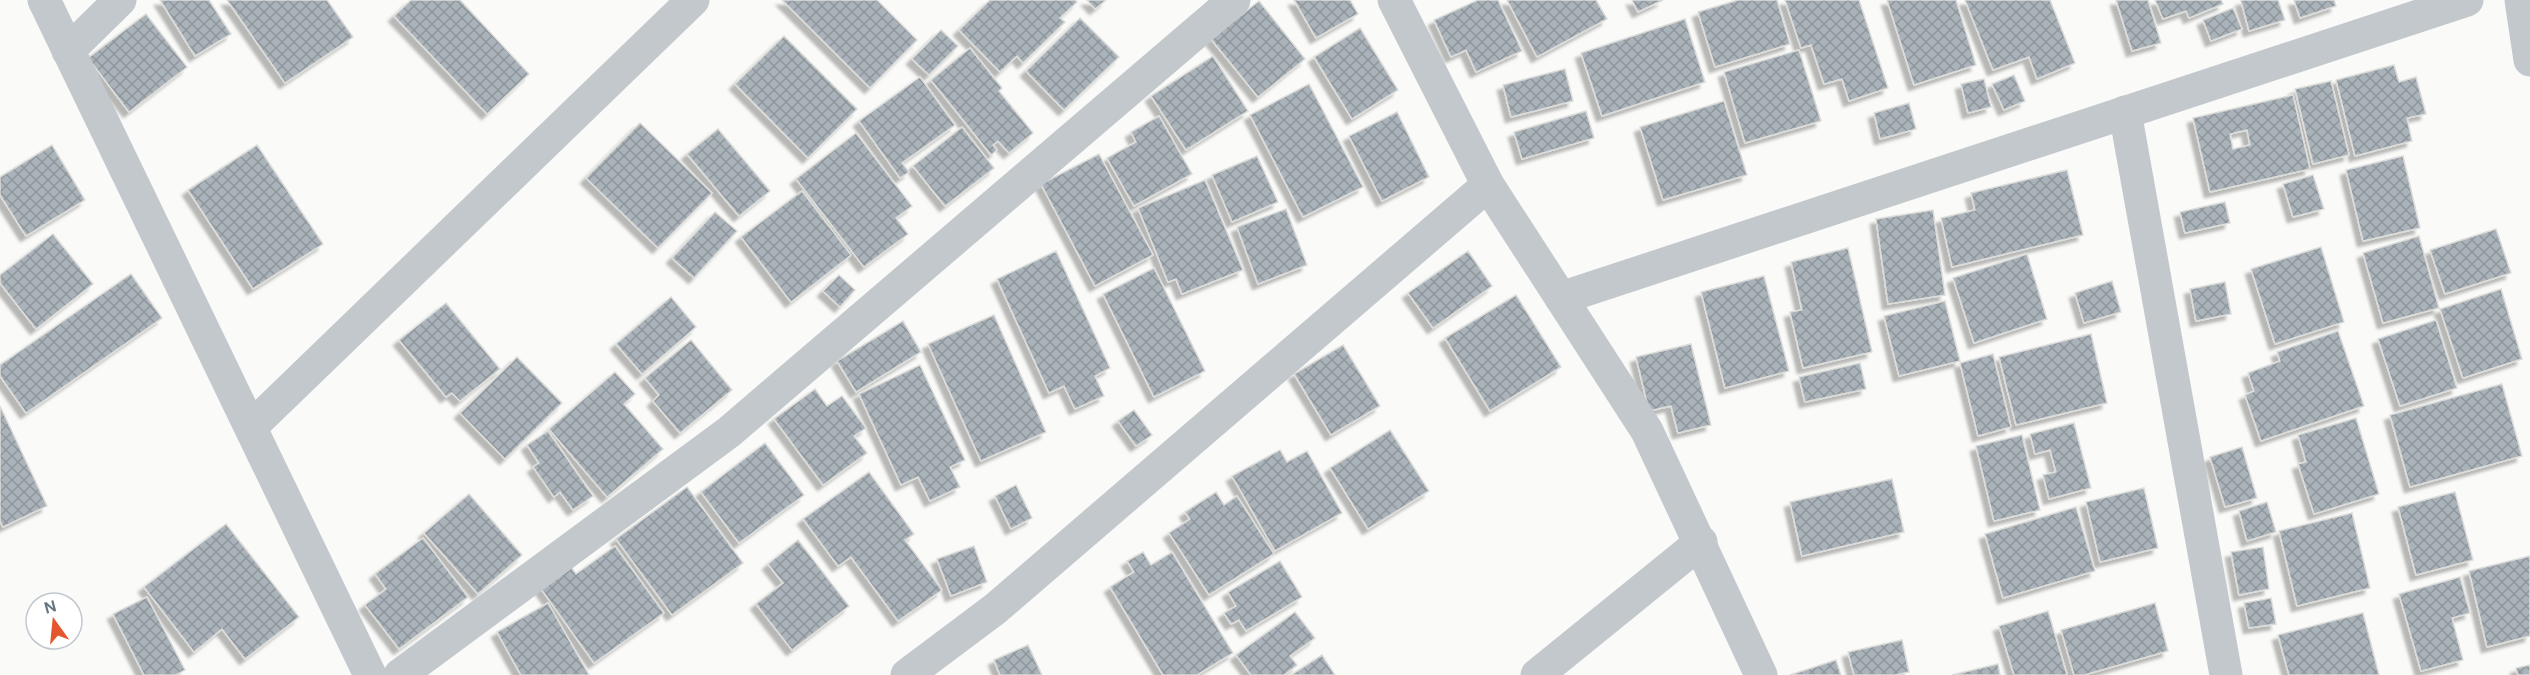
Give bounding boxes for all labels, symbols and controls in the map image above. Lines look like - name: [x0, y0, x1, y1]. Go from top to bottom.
- north arrow: [24, 591, 84, 651]
- text: N: [42, 595, 59, 619]

